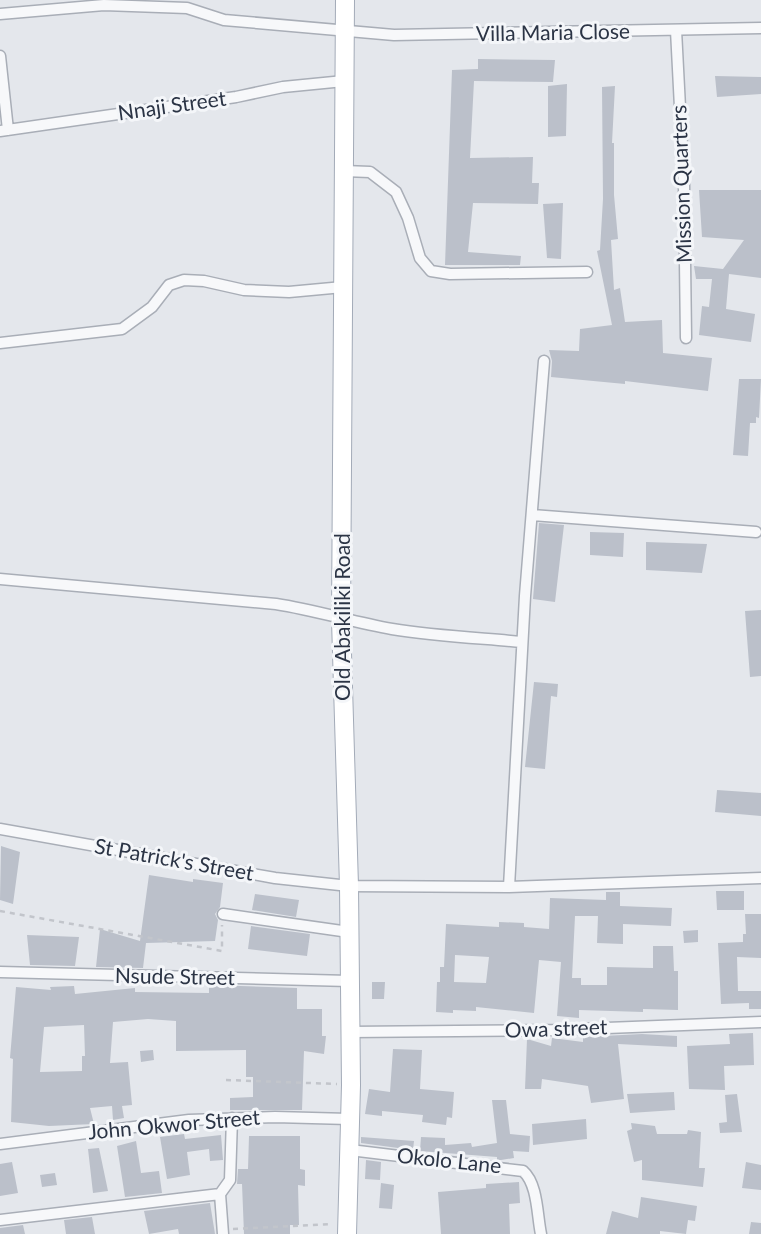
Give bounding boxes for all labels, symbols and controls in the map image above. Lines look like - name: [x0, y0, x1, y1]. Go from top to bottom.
- street label: Villa Maria Close: [476, 18, 630, 45]
- street label: Nnaji Street: [116, 85, 228, 124]
- street label: Mission Quarters: [665, 105, 696, 264]
- street label: Old Abakiliki Road: [329, 533, 354, 701]
- street label: St Patrick's Street: [93, 832, 256, 885]
- street label: Nsude Street: [115, 962, 236, 989]
- street label: Owa street: [504, 1013, 608, 1042]
- street label: John Okwor Street: [87, 1103, 261, 1143]
- street label: Okolo Lane: [396, 1142, 503, 1177]

